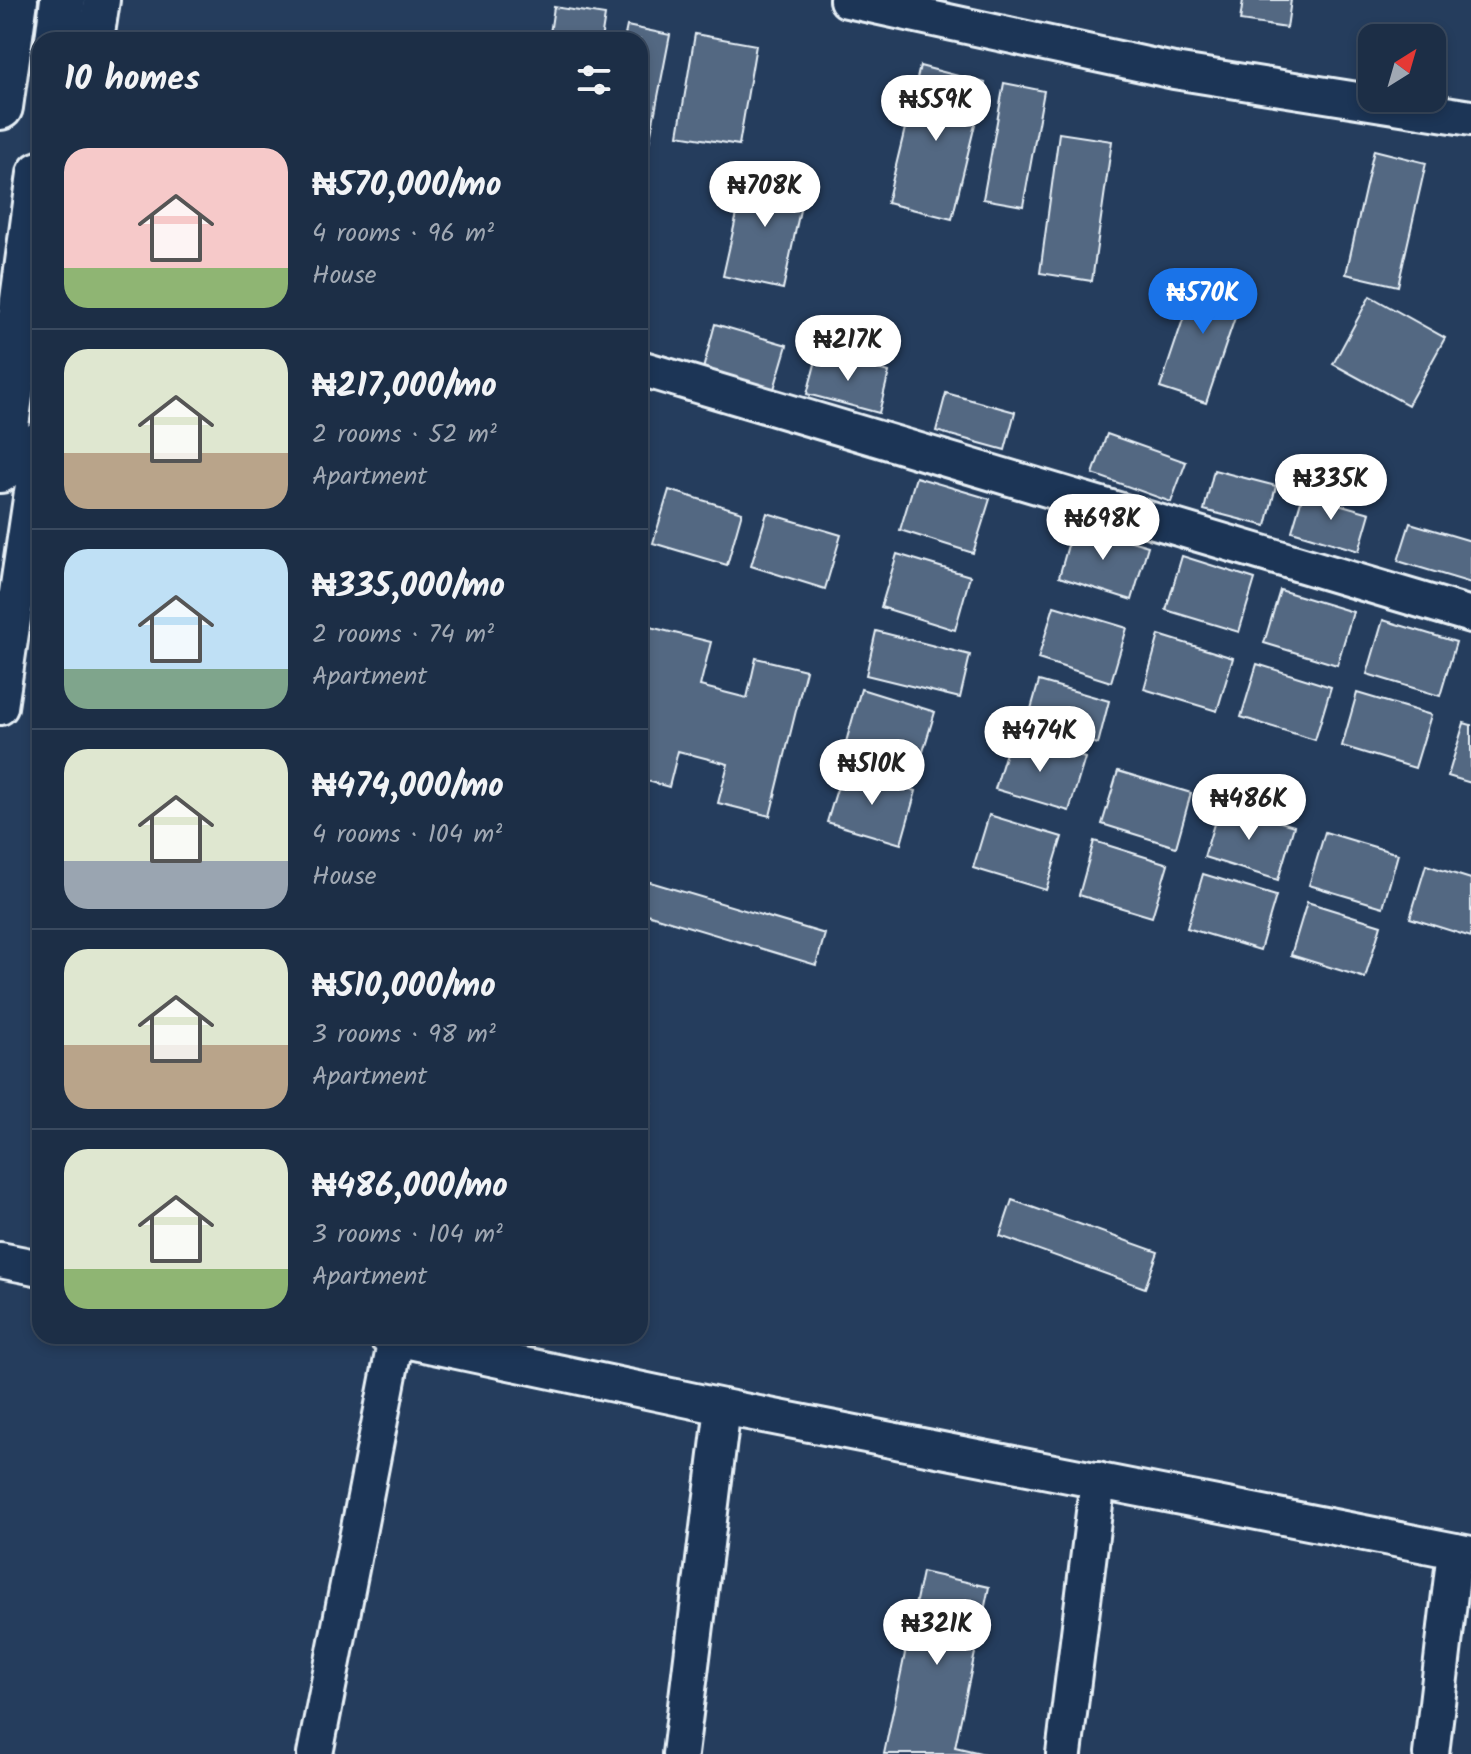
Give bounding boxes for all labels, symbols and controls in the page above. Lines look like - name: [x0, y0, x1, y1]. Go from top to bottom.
- north arrow: [1358, 24, 1446, 112]
- map controls: [1358, 24, 1446, 112]
- text: 10 homes: [64, 53, 200, 107]
- icon: filters: [572, 58, 616, 102]
- pin: ₦559K: [880, 75, 992, 143]
- text: ₦559K: [899, 80, 973, 122]
- text: ₦570,000/mo: [312, 159, 501, 213]
- pin: ₦708K: [709, 161, 821, 229]
- text: ₦708K: [727, 166, 803, 208]
- icon: home: [128, 180, 224, 276]
- text: 4 rooms · 96 m²: [312, 213, 494, 255]
- text: House: [312, 255, 376, 297]
- pin: ₦570K: [1147, 268, 1259, 336]
- text: ₦570K: [1166, 273, 1240, 315]
- pin: ₦217K: [792, 315, 904, 383]
- text: ₦217K: [813, 320, 883, 362]
- text: ₦217,000/mo: [312, 360, 497, 414]
- icon: home: [128, 381, 224, 477]
- text: 2 rooms · 52 m²: [312, 414, 497, 456]
- pin: ₦335K: [1275, 454, 1387, 522]
- text: Apartment: [312, 456, 427, 498]
- text: ₦335K: [1293, 459, 1369, 501]
- pin: ₦698K: [1047, 494, 1159, 562]
- text: ₦698K: [1064, 499, 1142, 541]
- text: ₦335,000/mo: [312, 560, 505, 614]
- icon: home: [128, 581, 224, 677]
- text: 2 rooms · 74 m²: [312, 614, 494, 656]
- text: Apartment: [312, 656, 427, 698]
- pin: ₦474K: [984, 706, 1096, 774]
- text: ₦474K: [1002, 711, 1078, 753]
- pin: ₦510K: [816, 739, 928, 807]
- text: ₦510K: [838, 744, 906, 786]
- text: ₦474,000/mo: [312, 760, 504, 814]
- pin: ₦486K: [1193, 774, 1305, 842]
- text: ₦486K: [1210, 779, 1288, 821]
- icon: home: [128, 781, 224, 877]
- text: 4 rooms · 104 m²: [312, 814, 502, 856]
- text: House: [312, 856, 376, 898]
- text: ₦510,000/mo: [312, 960, 496, 1014]
- icon: home: [128, 981, 224, 1077]
- text: 3 rooms · 98 m²: [312, 1014, 496, 1056]
- text: Apartment: [312, 1056, 427, 1098]
- text: ₦486,000/mo: [312, 1160, 508, 1214]
- icon: home: [128, 1181, 224, 1277]
- text: 3 rooms · 104 m²: [312, 1214, 503, 1256]
- text: Apartment: [312, 1256, 427, 1298]
- pin: ₦321K: [881, 1599, 993, 1667]
- text: ₦321K: [901, 1604, 973, 1646]

